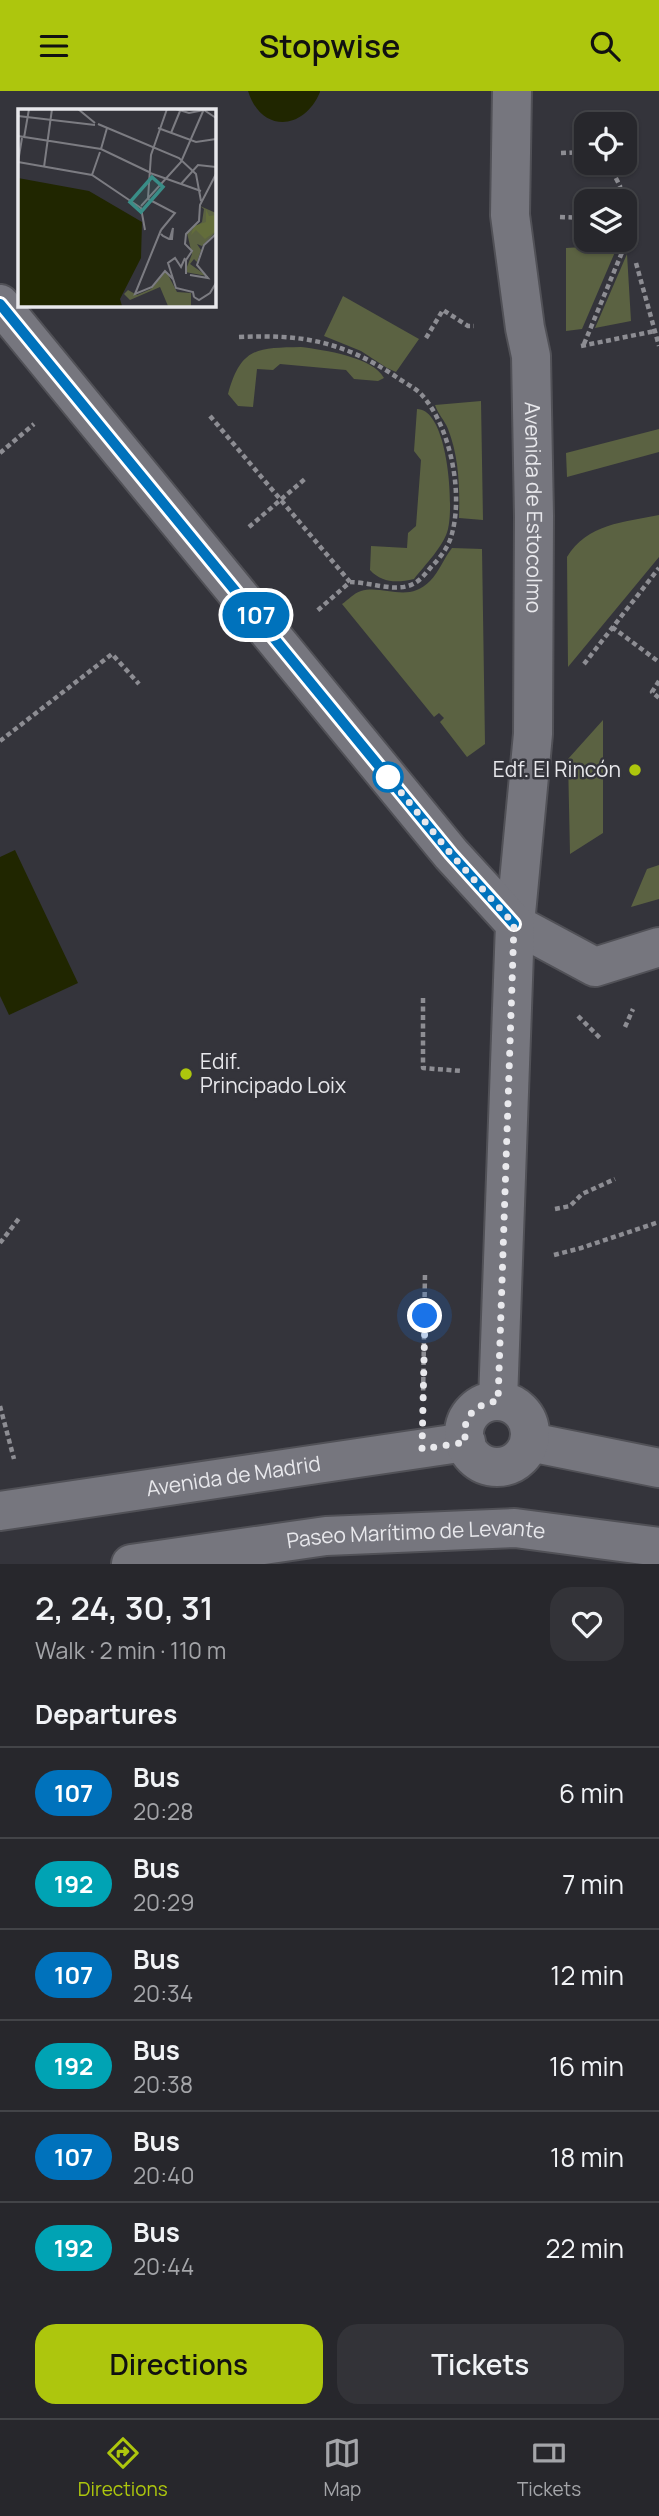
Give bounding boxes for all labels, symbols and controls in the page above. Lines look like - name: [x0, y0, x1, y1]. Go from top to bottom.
- text: Stopwise: [259, 24, 400, 68]
- icon: menu: [35, 27, 73, 65]
- icon: search: [586, 27, 624, 65]
- inset map: [18, 109, 215, 306]
- map controls: [574, 112, 637, 252]
- button: locate: [574, 112, 637, 175]
- button: layers: [574, 189, 637, 252]
- street label: Avenida de Estocolmo: [519, 401, 549, 613]
- line badge: 107: [216, 592, 296, 638]
- text: 107: [236, 598, 276, 631]
- place label: Edf. El Rincón: [493, 755, 621, 783]
- unlabelled marker: [373, 762, 403, 792]
- marker: Edf. El Rincón: [627, 762, 643, 778]
- place label: Edif. Principado Loix: [200, 1047, 346, 1099]
- marker: Edif. Principado Loix: [178, 1066, 194, 1082]
- your location: [407, 1298, 442, 1333]
- street label: Avenida de Madrid: [144, 1449, 322, 1502]
- street label: Paseo Marítimo de Levante: [285, 1513, 547, 1555]
- text: 2, 24, 30, 31: [35, 1585, 214, 1630]
- button: heart: [550, 1587, 624, 1661]
- text: Walk · 2 min · 110 m: [35, 1634, 226, 1666]
- text: Departures: [35, 1696, 177, 1732]
- text: Bus: [133, 1759, 180, 1795]
- text: 6 min: [559, 1775, 624, 1811]
- text: 107: [54, 1776, 93, 1809]
- text: 20:28: [133, 1795, 193, 1827]
- text: Bus: [133, 1850, 180, 1886]
- text: 7 min: [562, 1866, 624, 1902]
- text: 192: [54, 1867, 93, 1900]
- text: 20:29: [133, 1886, 194, 1918]
- text: Bus: [133, 1941, 180, 1977]
- text: 12 min: [550, 1957, 624, 1993]
- text: 107: [54, 1958, 93, 1991]
- text: 20:34: [133, 1977, 193, 2009]
- text: Bus: [133, 2032, 180, 2068]
- text: 16 min: [549, 2048, 624, 2084]
- text: 192: [54, 2049, 93, 2082]
- text: 20:38: [133, 2068, 193, 2100]
- text: Bus: [133, 2123, 180, 2159]
- text: 18 min: [550, 2139, 624, 2175]
- text: 107: [54, 2140, 93, 2173]
- text: 20:40: [133, 2159, 195, 2191]
- text: Bus: [133, 2214, 180, 2250]
- text: 22 min: [546, 2230, 624, 2266]
- text: 192: [54, 2231, 93, 2264]
- text: 20:44: [133, 2250, 194, 2282]
- button: Directions: [35, 2324, 323, 2404]
- button: Tickets: [337, 2324, 624, 2404]
- tab: Directions: [78, 2434, 168, 2502]
- tab: Map: [323, 2434, 361, 2502]
- tab: Tickets: [517, 2434, 581, 2502]

